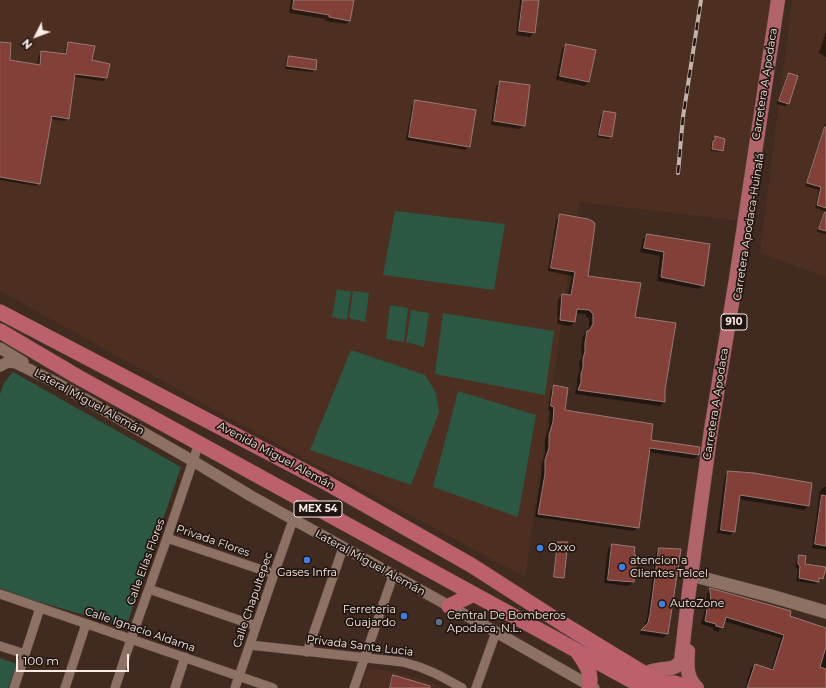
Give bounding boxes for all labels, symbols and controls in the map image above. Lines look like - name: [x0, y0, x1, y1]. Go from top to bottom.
- north arrow: [16, 16, 56, 56]
- street label: Carretera A Apodaca: [750, 27, 780, 141]
- text: N: [19, 36, 35, 52]
- street label: Carretera Apodaca-Huinalá: [731, 152, 767, 302]
- road number: 910: [721, 314, 747, 330]
- street label: Carretera A Apodaca: [701, 347, 731, 461]
- street label: Lateral Miguel Alemán: [32, 366, 146, 438]
- street label: Avenida Miguel Alemán: [215, 419, 337, 493]
- road number: MEX 54: [294, 501, 342, 517]
- street label: Calle Elías Flores: [124, 517, 168, 607]
- street label: Privada Flores: [174, 522, 252, 560]
- street label: Lateral Miguel Alemán: [313, 527, 427, 599]
- place label: Oxxo: [548, 541, 576, 555]
- marker: Oxxo: [535, 543, 545, 553]
- street label: Calle Chapultepec: [230, 550, 276, 650]
- place label: atencion a Clientes Telcel: [630, 554, 708, 580]
- marker: Gases Infra: [302, 555, 312, 565]
- marker: atencion a Clientes Telcel: [617, 562, 627, 572]
- place label: Gases Infra: [277, 566, 337, 580]
- place label: AutoZone: [670, 597, 724, 611]
- marker: AutoZone: [657, 599, 667, 609]
- place label: Ferreteria Guajardo: [343, 603, 396, 629]
- street label: Calle Ignacio Aldama: [83, 605, 197, 655]
- place label: Central De Bomberos Apodaca, N.L.: [447, 609, 566, 635]
- marker: Ferreteria Guajardo: [399, 611, 409, 621]
- marker: Central De Bomberos Apodaca, N.L.: [434, 617, 444, 627]
- street label: Privada Santa Lucia: [306, 633, 414, 659]
- scale bar: [18, 646, 131, 672]
- text: 100 m: [23, 653, 59, 668]

